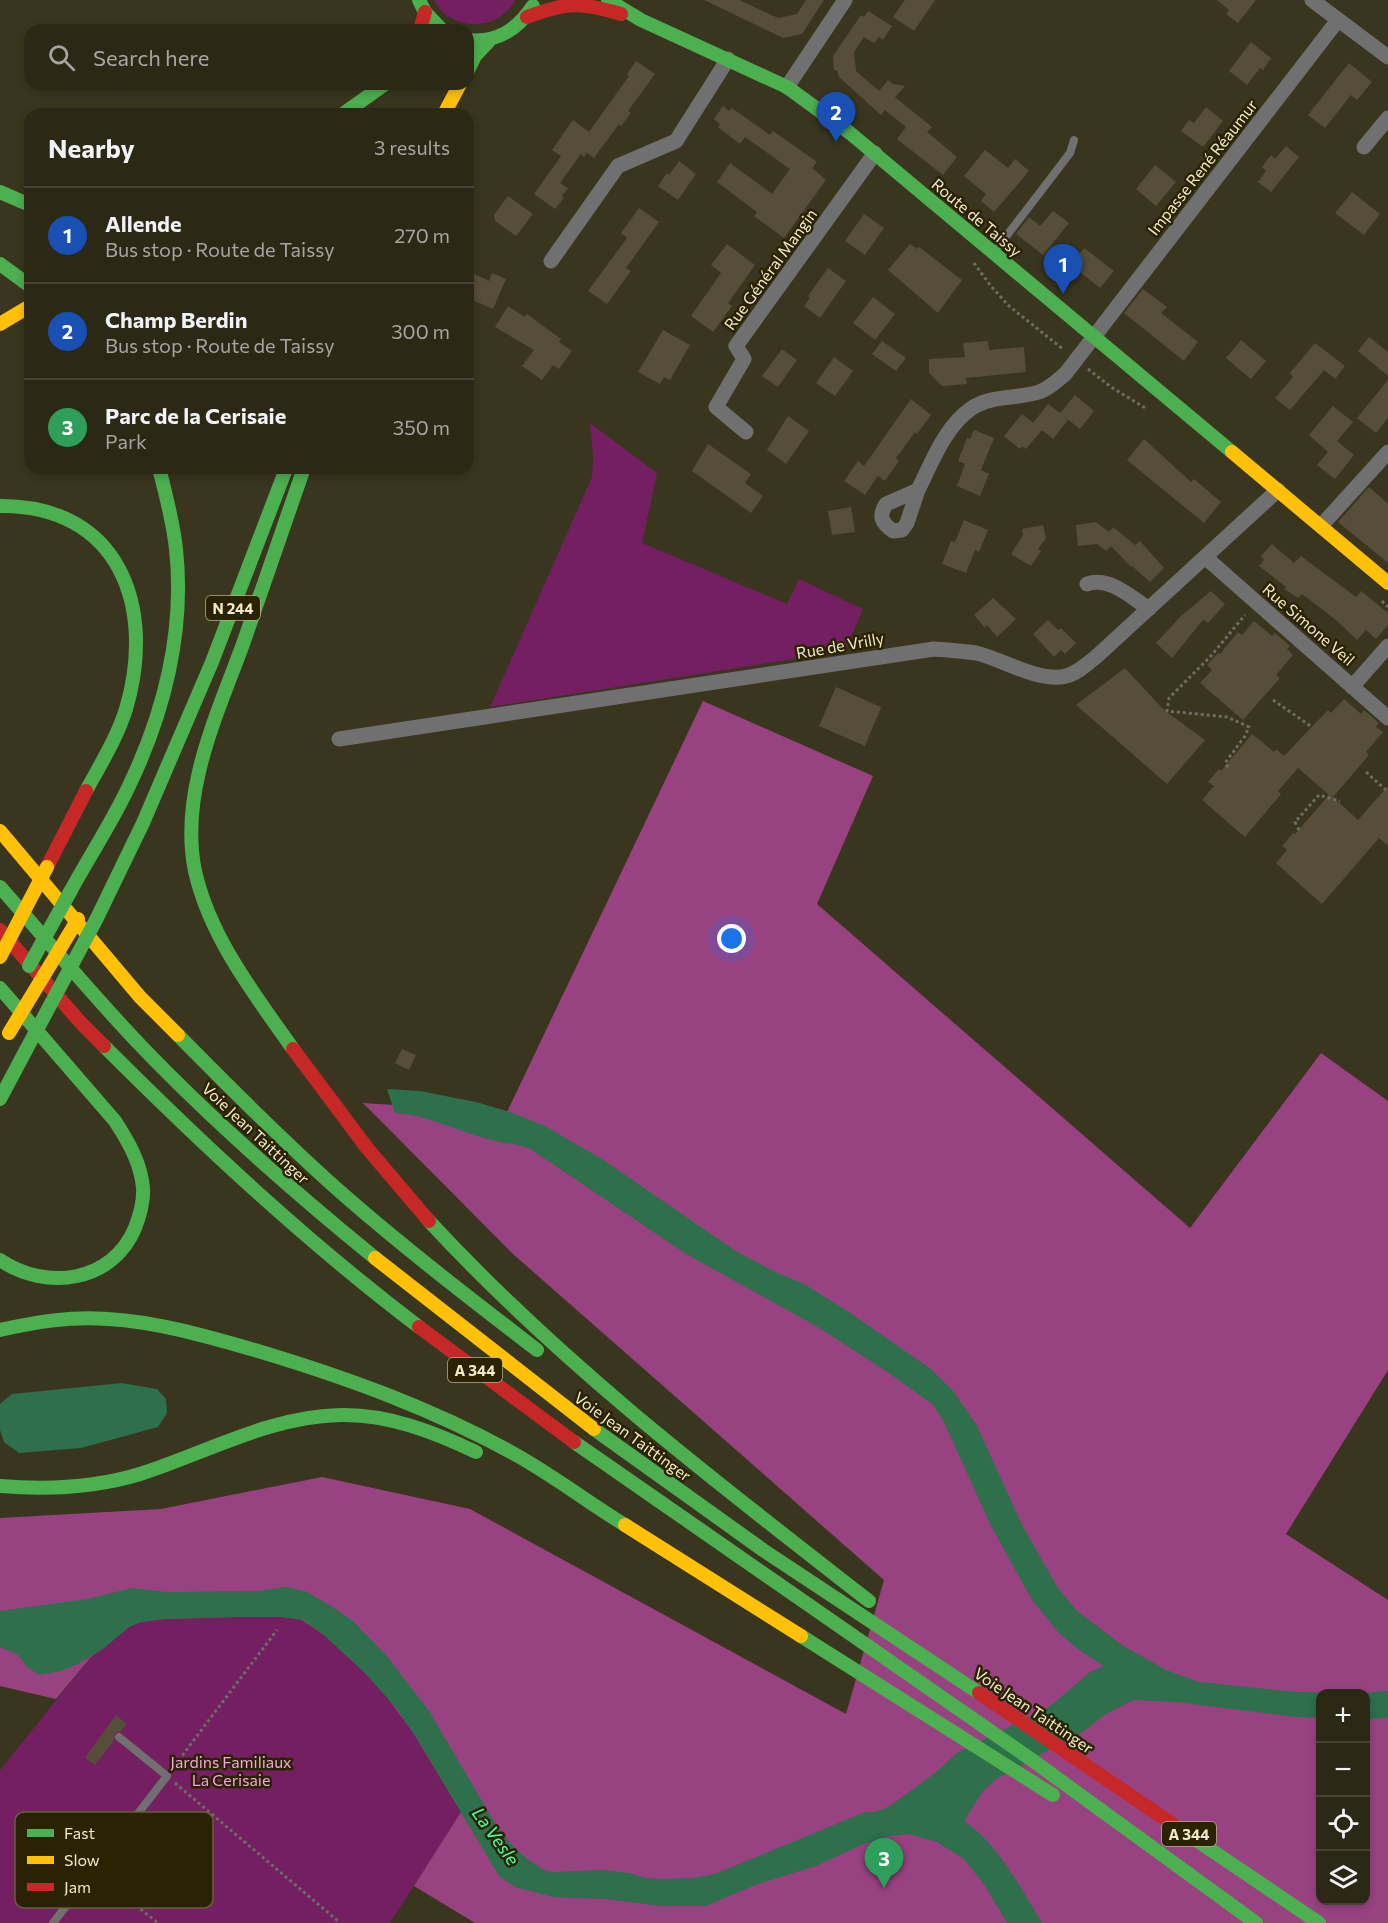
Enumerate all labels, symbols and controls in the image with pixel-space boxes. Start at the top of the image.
search box [24,24,474,90]
icon: search [45,41,78,74]
text: Search here [93,44,209,71]
pin: 2 [816,92,856,142]
street label: Impasse René Réaumur [1143,95,1261,239]
text: Nearby [48,132,135,163]
text: 3 results [374,135,450,159]
street label: Route de Taissy [928,174,1026,260]
street label: Rue Général Mangin [720,205,820,333]
text: Allende [105,210,182,237]
text: 1 [63,223,72,247]
text: 270 m [394,223,450,247]
text: Bus stop · Route de Taissy [105,237,335,261]
pin: 1 [1044,244,1082,294]
text: Champ Berdin [105,306,247,333]
text: 2 [62,319,73,343]
text: 300 m [391,319,450,343]
text: Bus stop · Route de Taissy [105,333,335,357]
text: Parc de la Cerisaie [105,402,286,429]
text: 3 [62,415,73,439]
text: 350 m [393,415,450,439]
text: Park [105,429,147,453]
street label: Rue Simone Veil [1259,579,1359,669]
road number: N 244 [206,596,260,620]
street label: Rue de Vrilly [795,628,885,662]
your location [717,924,746,953]
street label: Voie Jean Taittinger [198,1078,314,1188]
road number: A 344 [448,1358,502,1382]
street label: Voie Jean Taittinger [571,1387,696,1485]
street label: Voie Jean Taittinger [971,1663,1098,1757]
map controls [1316,1689,1370,1905]
button: + [1316,1689,1370,1743]
button: − [1316,1743,1370,1797]
park label: Jardins Familiaux La Cerisaie [170,1752,292,1789]
button: locate [1316,1797,1370,1851]
water label: La Vesle [468,1803,525,1870]
legend [15,1812,213,1908]
road number: A 344 [1162,1822,1216,1846]
text: Fast [64,1823,95,1842]
pin: 3 [864,1838,904,1888]
text: Slow [64,1850,100,1869]
button: layers [1316,1851,1370,1905]
text: Jam [64,1877,91,1896]

